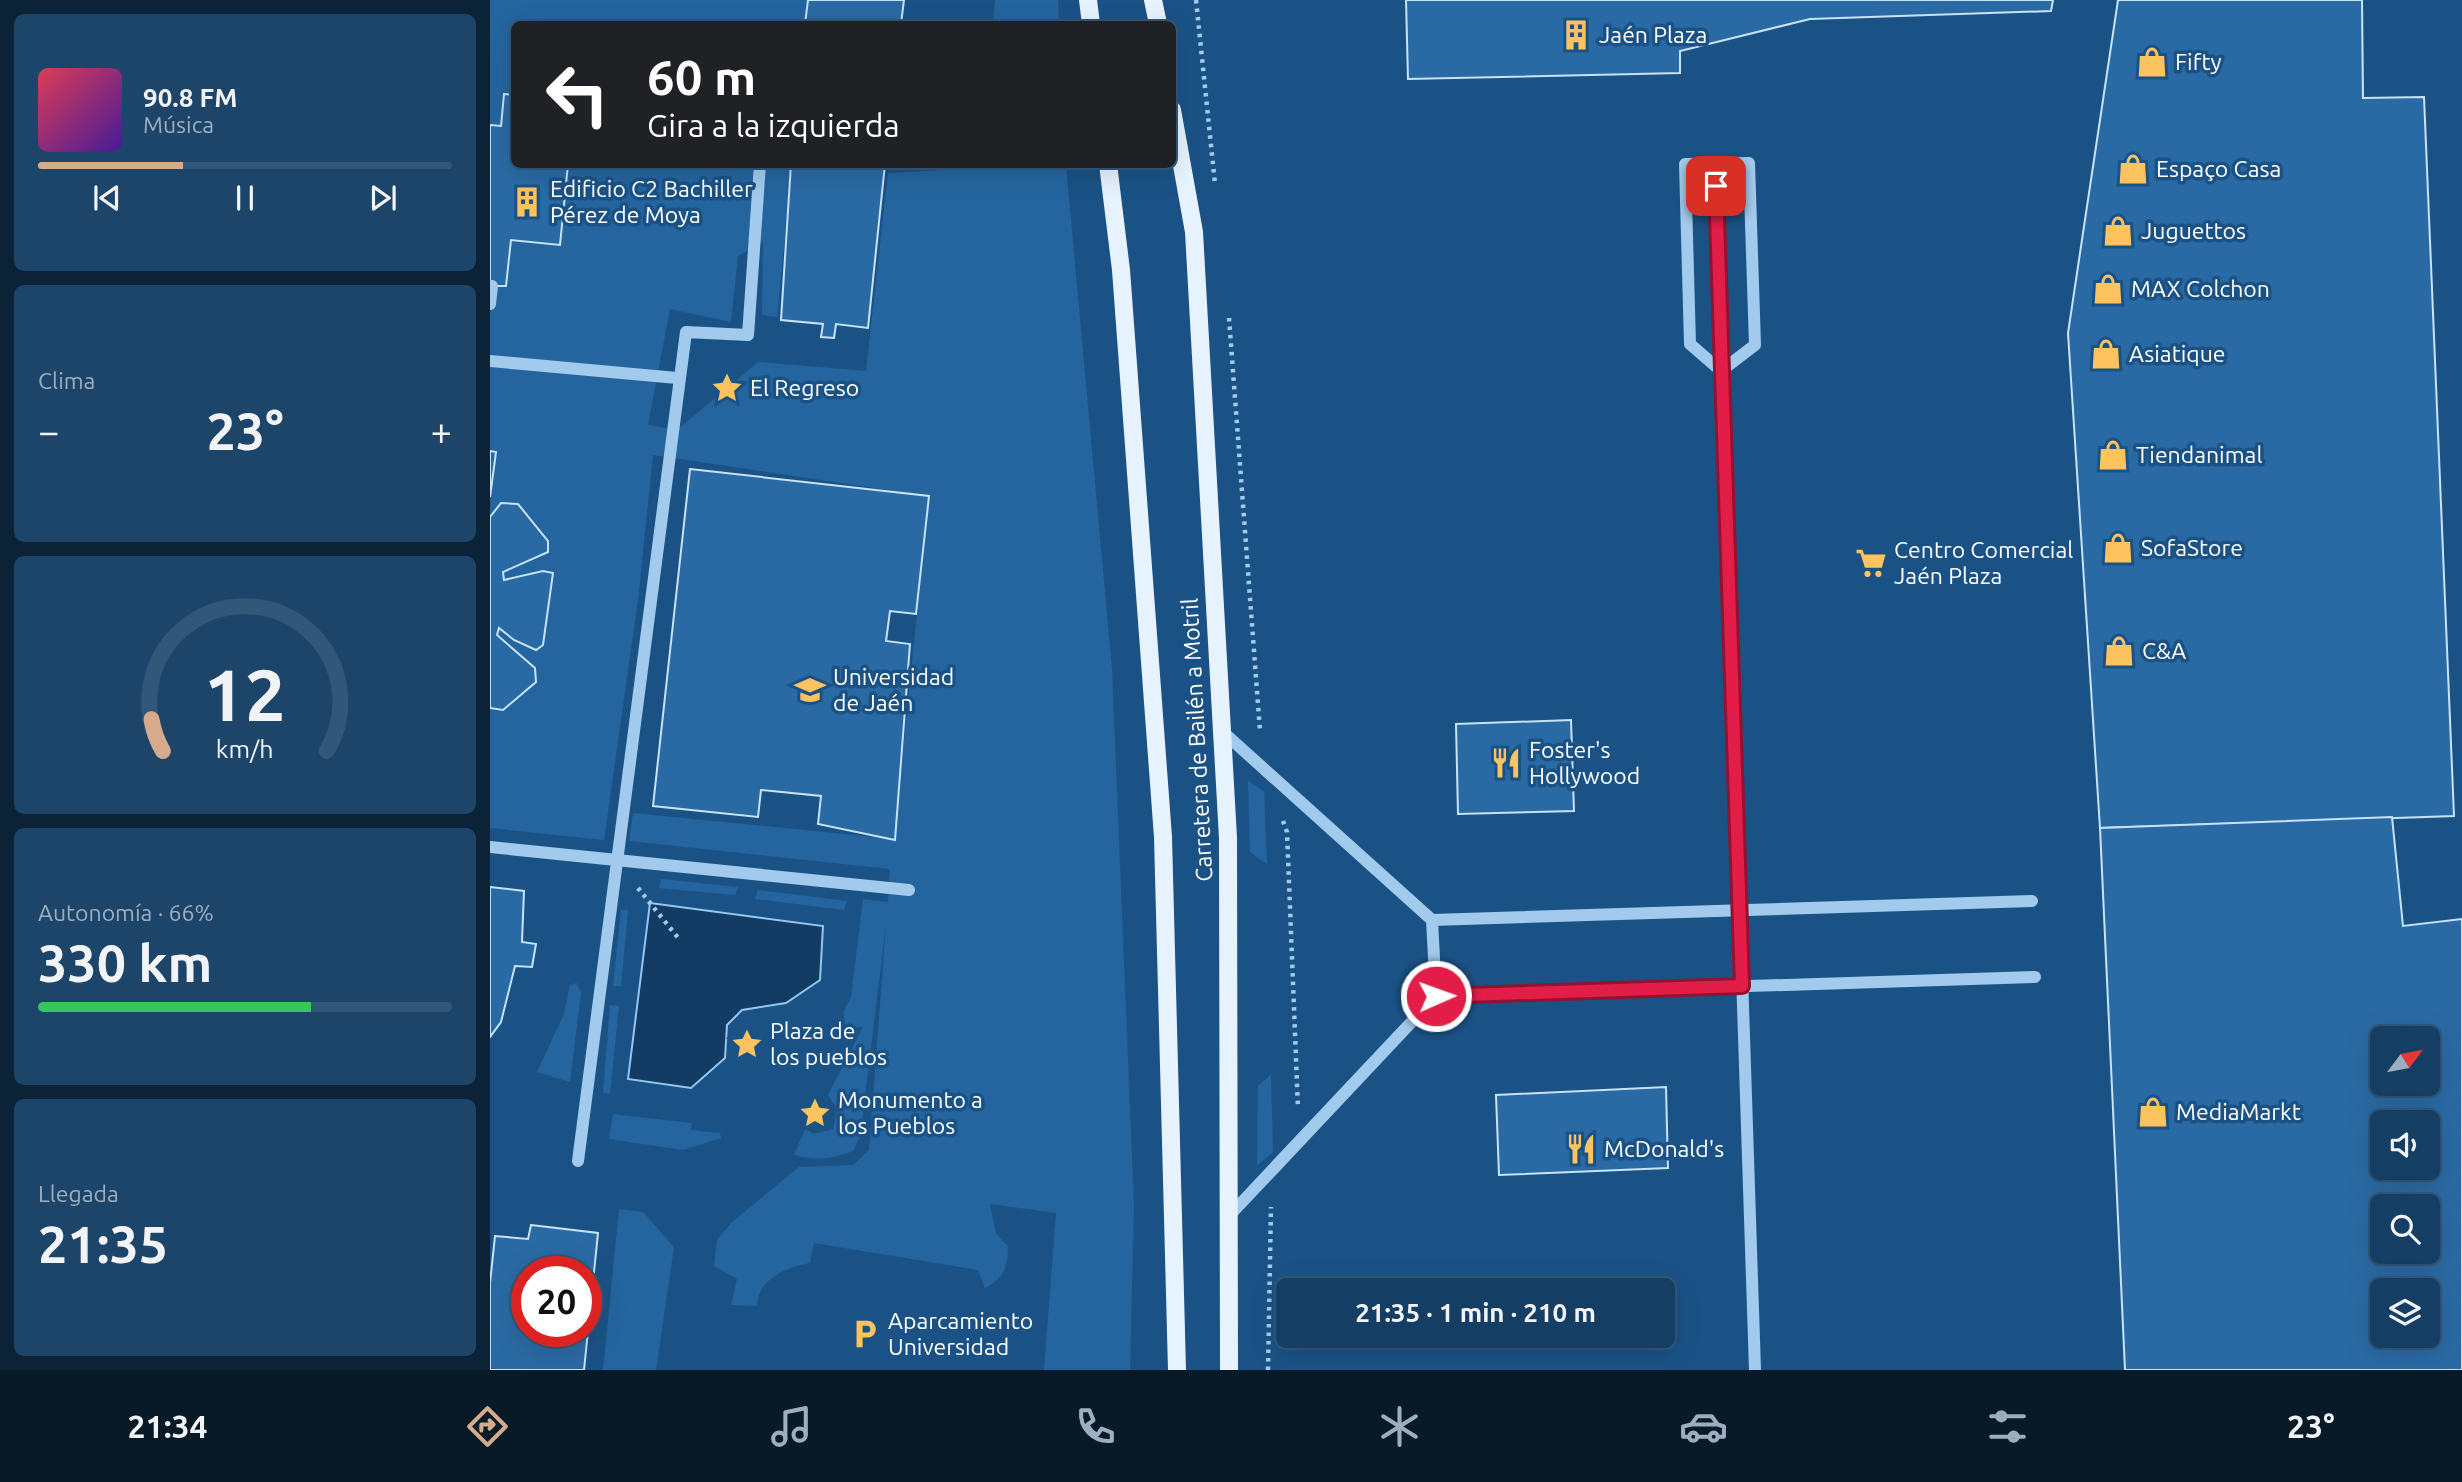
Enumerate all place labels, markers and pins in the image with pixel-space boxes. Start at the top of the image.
building icon: Jaén Plaza [1559,18,1593,52]
place label: Jaén Plaza [1599,22,1707,47]
shop icon: Fifty [2135,45,2169,79]
place label: Fifty [2175,49,2222,74]
shop icon: Espaço Casa [2116,152,2150,186]
pin [1686,156,1746,216]
place label: Espaço Casa [2156,156,2281,181]
place label: Edificio C2 Bachiller Pérez de Moya [550,176,753,227]
building icon: Edificio C2 Bachiller Pérez de Moya [510,185,544,219]
shop icon: Juguettos [2101,214,2135,248]
place label: Juguettos [2141,218,2246,243]
shop icon: MAX Colchon [2091,272,2125,306]
place label: MAX Colchon [2131,276,2270,301]
shop icon: Asiatique [2089,337,2123,371]
place label: Asiatique [2129,341,2226,366]
place icon: El Regreso [710,371,744,405]
place label: El Regreso [750,375,859,400]
shop icon: Tiendanimal [2096,438,2130,472]
place label: Tiendanimal [2136,442,2262,467]
shop icon: SofaStore [2101,531,2135,565]
place label: SofaStore [2141,535,2243,560]
place label: Centro Comercial Jaén Plaza [1894,537,2073,588]
supermarket icon: Centro Comercial Jaén Plaza [1854,546,1888,580]
shop icon: C&A [2102,634,2136,668]
place label: C&A [2142,638,2186,663]
place label: Universidad de Jaén [833,664,954,715]
school or university icon: Universidad de Jaén [793,673,827,707]
place label: Foster's Hollywood [1529,737,1640,788]
restaurant icon: Foster's Hollywood [1489,746,1523,780]
place label: Plaza de los pueblos [770,1018,887,1069]
place icon: Plaza de los pueblos [730,1027,764,1061]
place label: Monumento a los Pueblos [838,1087,983,1138]
shop icon: MediaMarkt [2136,1095,2170,1129]
place icon: Monumento a los Pueblos [798,1096,832,1130]
place label: MediaMarkt [2176,1099,2301,1124]
restaurant icon: McDonald's [1564,1132,1598,1166]
place label: McDonald's [1604,1136,1724,1161]
place label: Aparcamiento Universidad [888,1308,1033,1359]
parking icon: Aparcamiento Universidad [848,1317,882,1351]

